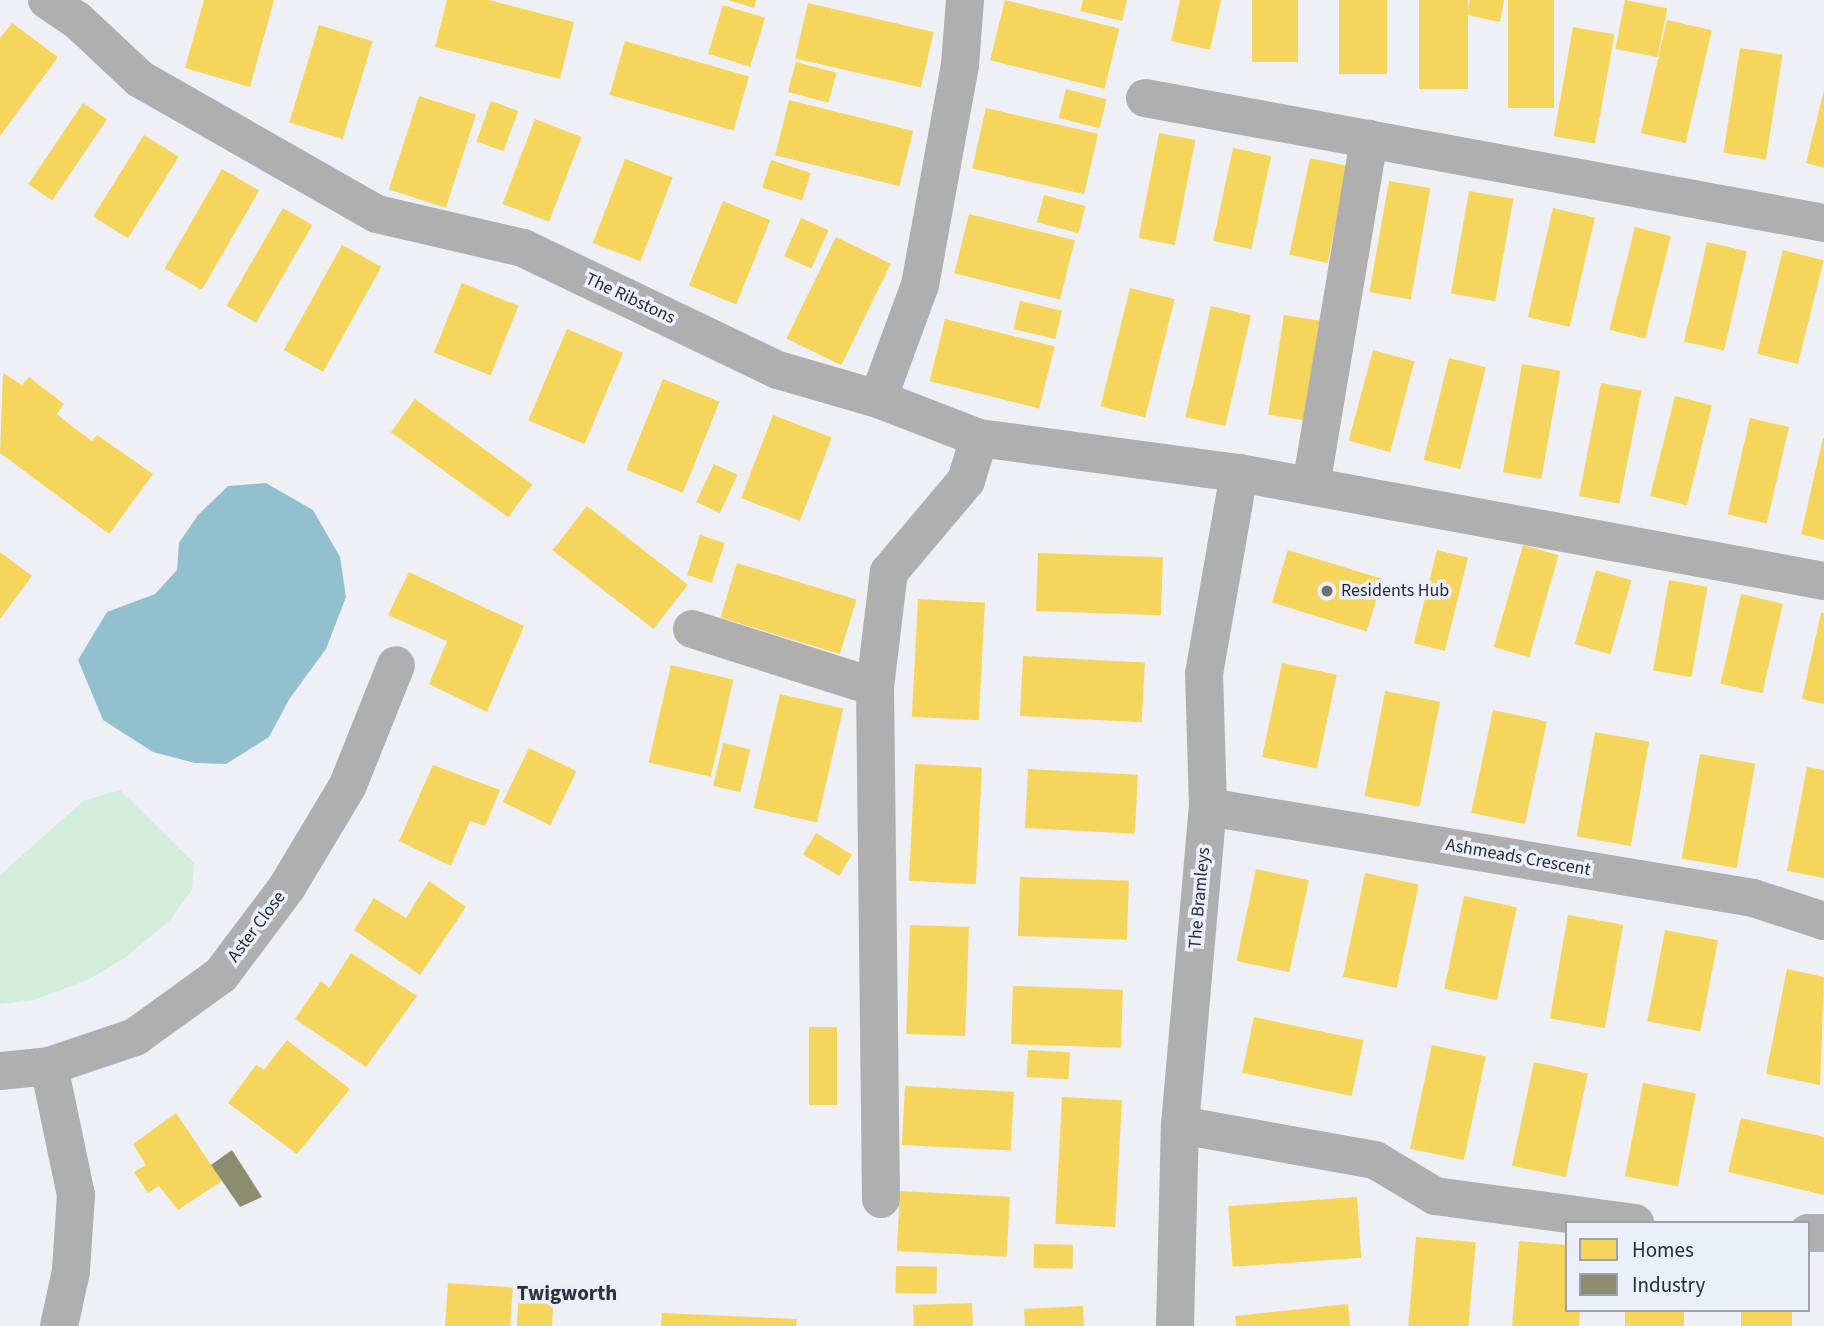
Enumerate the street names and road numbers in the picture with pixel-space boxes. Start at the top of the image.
street label: The Ribstons [582,269,678,329]
street label: Ashmeads Crescent [1444,835,1592,881]
street label: The Bramleys [1185,846,1215,950]
street label: Aster Close [223,887,291,967]

